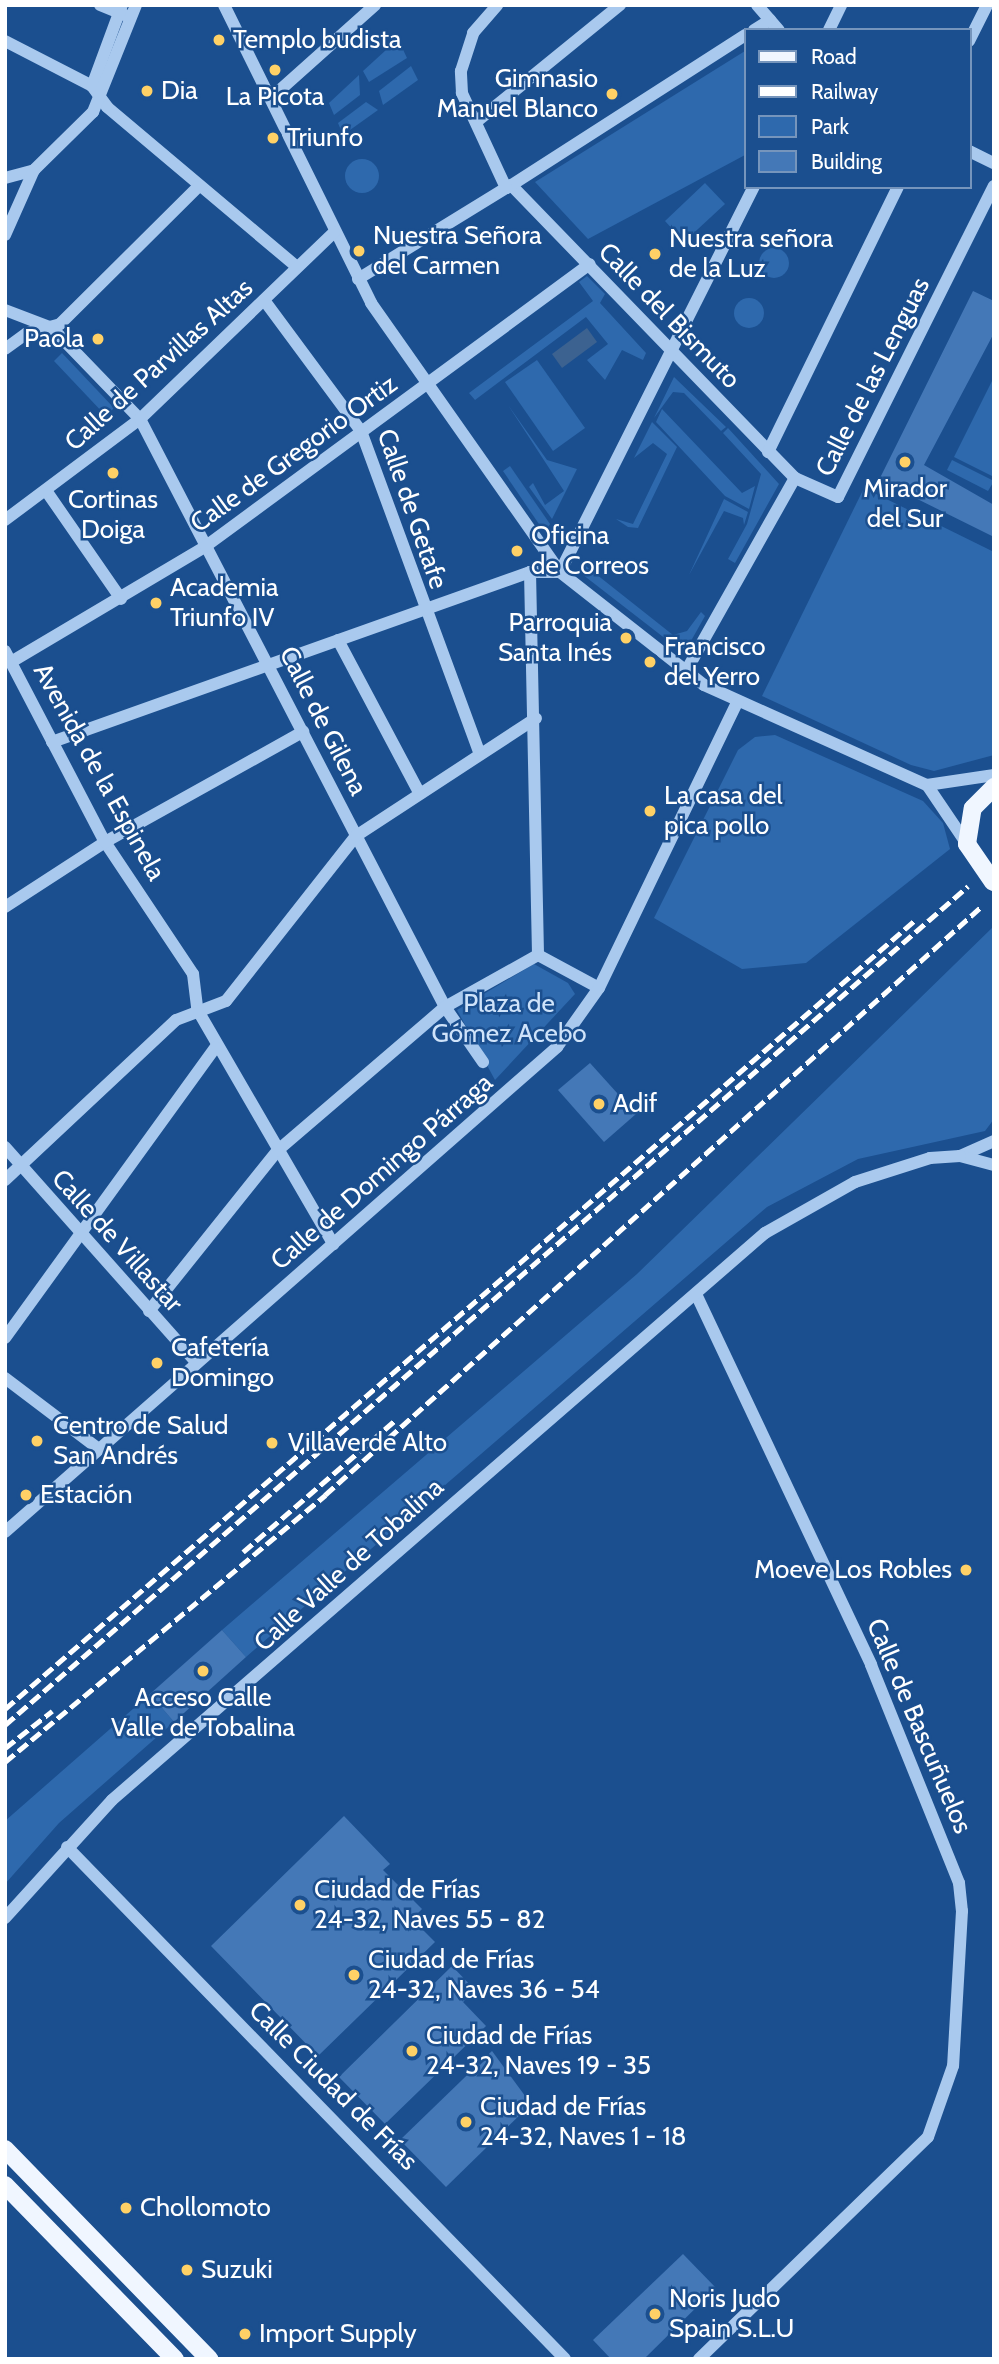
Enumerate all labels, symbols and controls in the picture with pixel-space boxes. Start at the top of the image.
place label: Templo budista [233,24,402,56]
legend [744,28,971,189]
marker: Templo budista [211,32,227,48]
text: Road [811,44,857,69]
marker: La Picota [267,62,283,78]
place label: Gimnasio Manuel Blanco [437,63,598,124]
place label: Dia [161,75,198,107]
text: Railway [811,79,878,104]
place label: La Picota [226,81,324,113]
marker: Dia [139,83,155,99]
marker: Gimnasio Manuel Blanco [604,86,620,102]
text: Park [811,114,849,139]
place label: Triunfo [287,122,363,154]
marker: Triunfo [265,130,281,146]
text: Building [811,149,882,174]
place label: Nuestra Señora del Carmen [373,220,542,282]
place label: Nuestra señora de la Luz [669,223,833,284]
street label: Calle del Bismuto [592,237,746,395]
marker: Nuestra Señora del Carmen [351,243,367,259]
marker: Nuestra señora de la Luz [647,246,663,262]
street label: Calle de Parvillas Altas [59,272,259,458]
street label: Calle de las Lenguas [809,272,937,482]
place label: Paola [24,323,84,355]
marker: Paola [90,331,106,347]
street label: Calle de Gregorio Ortiz [185,369,403,539]
street label: Calle de Getafe [370,425,454,593]
marker: Mirador del Sur [897,454,913,470]
marker: Cortinas Doiga [105,465,121,481]
place label: Mirador del Sur [863,473,947,534]
place label: Cortinas Doiga [68,484,158,546]
place label: Oficina de Correos [531,520,649,582]
marker: Oficina de Correos [509,543,525,559]
place label: Academia Triunfo IV [170,572,279,634]
marker: Academia Triunfo IV [148,595,164,611]
place label: Parroquia Santa Inés [498,607,612,668]
marker: Parroquia Santa Inés [618,630,634,646]
place label: Francisco del Yerro [664,631,765,692]
street label: Calle de Gilena [272,642,374,800]
marker: Francisco del Yerro [642,654,658,670]
street label: Avenida de la Espinela [26,658,172,886]
place label: La casa del pica pollo [664,780,783,842]
marker: La casa del pica pollo [642,803,658,819]
park label: Plaza de Gómez Acebo [431,988,587,1050]
street label: Calle de Domingo Párraga [265,1067,499,1277]
place label: Adif [613,1088,657,1120]
marker: Adif [591,1096,607,1112]
street label: Calle de Villastar [45,1163,189,1319]
place label: Cafetería Domingo [171,1332,274,1394]
marker: Cafetería Domingo [149,1355,165,1371]
place label: Centro de Salud San Andrés [53,1410,229,1472]
place label: Villaverde Alto [288,1427,447,1459]
marker: Centro de Salud San Andrés [27,1431,47,1451]
marker: Villaverde Alto [262,1433,282,1453]
street label: Calle Valle de Tobalina [248,1472,450,1658]
place label: Estación [40,1479,132,1511]
marker: Estación [18,1487,34,1503]
place label: Moeve Los Robles [754,1554,952,1586]
marker: Moeve Los Robles [958,1562,974,1578]
street label: Calle de Bascuñuelos [860,1614,978,1838]
marker: Acceso Calle Valle de Tobalina [195,1663,211,1679]
place label: Acceso Calle Valle de Tobalina [111,1682,295,1744]
place label: Ciudad de Frías 24-32, Naves 55 - 82 [314,1874,545,1936]
marker: Ciudad de Frías 24-32, Naves 55 - 82 [292,1897,308,1913]
place label: Ciudad de Frías 24-32, Naves 36 - 54 [368,1944,600,2006]
marker: Ciudad de Frías 24-32, Naves 36 - 54 [346,1967,362,1983]
street label: Calle Ciudad de Frías [242,1995,424,2177]
place label: Ciudad de Frías 24-32, Naves 19 - 35 [426,2020,651,2082]
marker: Ciudad de Frías 24-32, Naves 19 - 35 [404,2043,420,2059]
place label: Ciudad de Frías 24-32, Naves 1 - 18 [480,2091,686,2152]
marker: Ciudad de Frías 24-32, Naves 1 - 18 [458,2114,474,2130]
place label: Chollomoto [140,2192,271,2224]
marker: Chollomoto [118,2200,134,2216]
place label: Suzuki [201,2254,273,2286]
marker: Suzuki [179,2262,195,2278]
place label: Noris Judo Spain S.L.U [669,2283,794,2344]
marker: Noris Judo Spain S.L.U [647,2306,663,2322]
place label: Import Supply [259,2318,417,2350]
marker: Import Supply [237,2326,253,2342]

